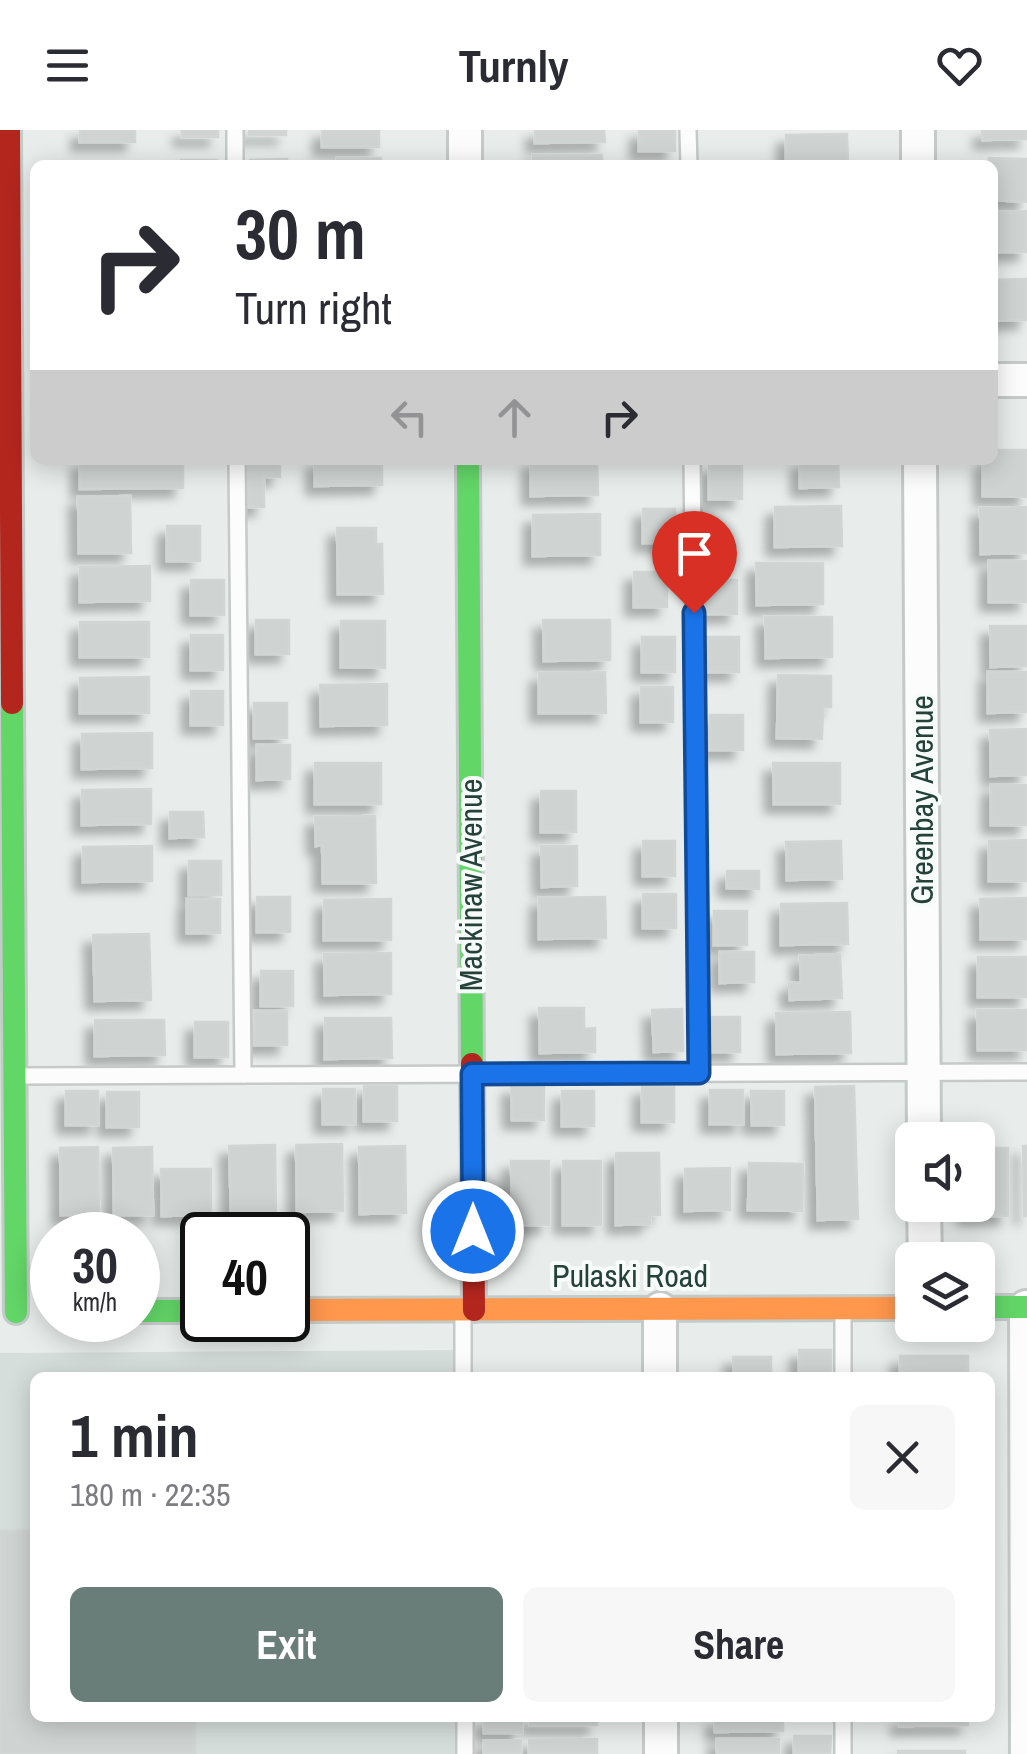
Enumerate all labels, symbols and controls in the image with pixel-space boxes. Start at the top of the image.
text: Turnly [458,35,569,96]
icon: menu [40,38,95,93]
icon: heart [932,38,987,93]
text: 30 m [235,187,366,281]
icon: right [70,200,200,330]
text: Turn right [235,277,392,338]
icon: left [382,390,437,445]
icon: ahead [487,390,542,445]
icon: right [592,390,647,445]
pin [652,511,737,614]
icon: arrive [667,526,722,581]
street label: Greenbay Avenue [900,695,943,905]
street label: Mackinaw Avenue [449,779,492,991]
map controls [895,1122,995,1342]
button: sound [895,1122,995,1222]
position arrow [421,1179,525,1283]
speed limit sign: 40 [180,1212,310,1342]
text: 30 [72,1231,118,1299]
button: layers [895,1242,995,1342]
street label: Pulaski Road [552,1254,708,1297]
text: km/h [73,1285,117,1319]
text: 1 min [70,1395,199,1476]
button: close [850,1405,955,1510]
text: 180 m · 22:35 [70,1473,230,1516]
button: Exit [70,1587,503,1702]
button: Share [523,1587,955,1702]

